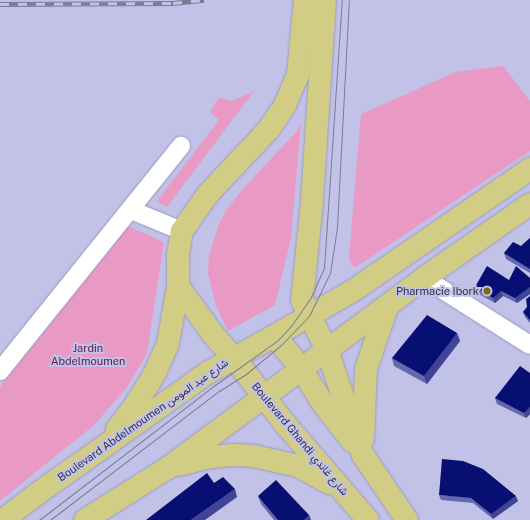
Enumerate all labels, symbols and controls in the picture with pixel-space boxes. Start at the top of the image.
place label: Pharmacie Ibork [396,284,479,298]
marker: Pharmacie Ibork [482,286,492,296]
park label: Jardin Abdelmoumen [51,342,125,368]
street label: Boulevard Abdelmoumen شارع عبد المومن [55,356,231,484]
street label: Boulevard Ghandi شارع غاندي [249,380,351,498]

